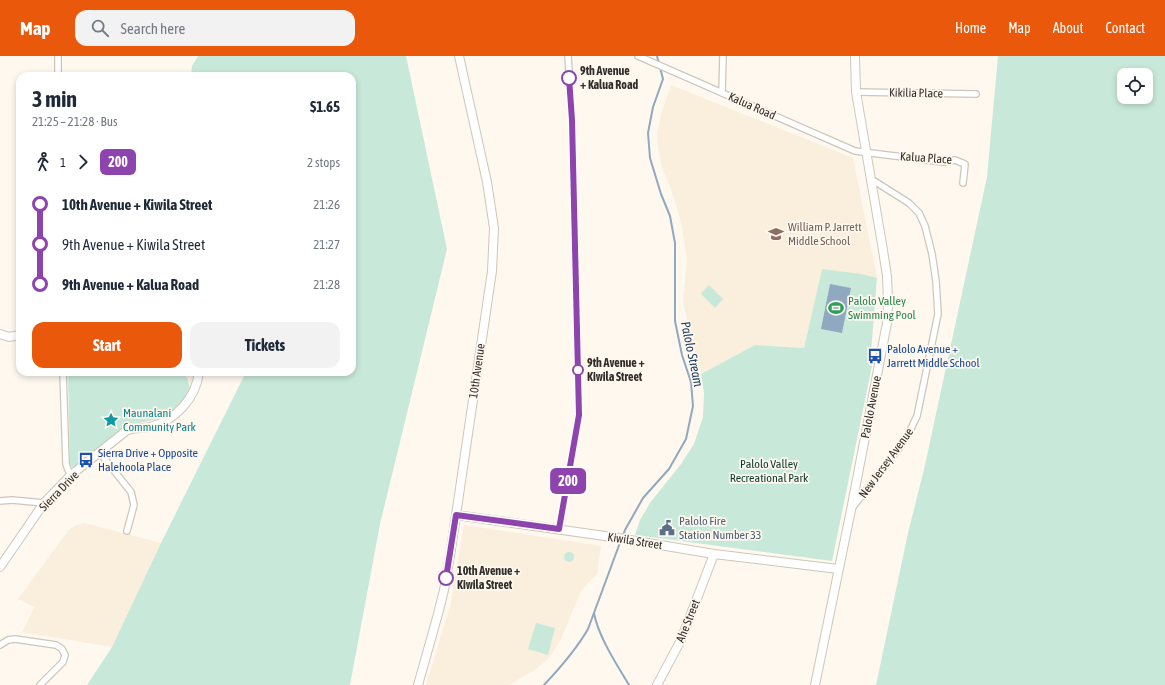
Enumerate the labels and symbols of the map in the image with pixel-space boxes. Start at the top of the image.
place label: 9th Avenue + Kalua Road [580,64,639,92]
marker: 9th Avenue + Kalua Road [561,70,577,86]
street label: Kikilia Place [889,86,943,100]
street label: Kalua Road [726,89,778,123]
street label: Kalua Place [900,149,952,167]
place label: William P. Jarrett Middle School [788,220,862,248]
school or university icon: William P. Jarrett Middle School [767,225,785,243]
place label: Palolo Valley Swimming Pool [848,294,917,322]
sports icon: Palolo Valley Swimming Pool [827,299,845,317]
water label: Palolo Stream [678,320,706,389]
place label: Palolo Avenue + Jarrett Middle School [887,342,980,370]
street label: 10th Avenue [466,343,488,399]
bus stop icon: Palolo Avenue + Jarrett Middle School [866,347,884,365]
place label: 9th Avenue + Kiwila Street [587,356,645,384]
marker: 9th Avenue + Kiwila Street [572,364,584,376]
street label: Palolo Avenue [858,375,884,439]
place label: Maunalani Community Park [123,406,197,434]
place icon: Maunalani Community Park [102,411,120,429]
street label: New Jersey Avenue [856,425,916,501]
place label: Sierra Drive + Opposite Halehoola Place [98,446,198,474]
bus stop icon: Sierra Drive + Opposite Halehoola Place [77,451,95,469]
park label: Palolo Valley Recreational Park [730,457,809,485]
street label: Sierra Drive [36,468,82,514]
line badge: 200 [545,468,591,494]
place label: Palolo Fire Station Number 33 [679,514,762,542]
public building icon: Palolo Fire Station Number 33 [658,519,676,537]
street label: Kiwila Street [607,530,664,552]
place label: 10th Avenue + Kiwila Street [457,564,520,592]
marker: 10th Avenue + Kiwila Street [438,570,454,586]
street label: Ahe Street [673,597,703,645]

